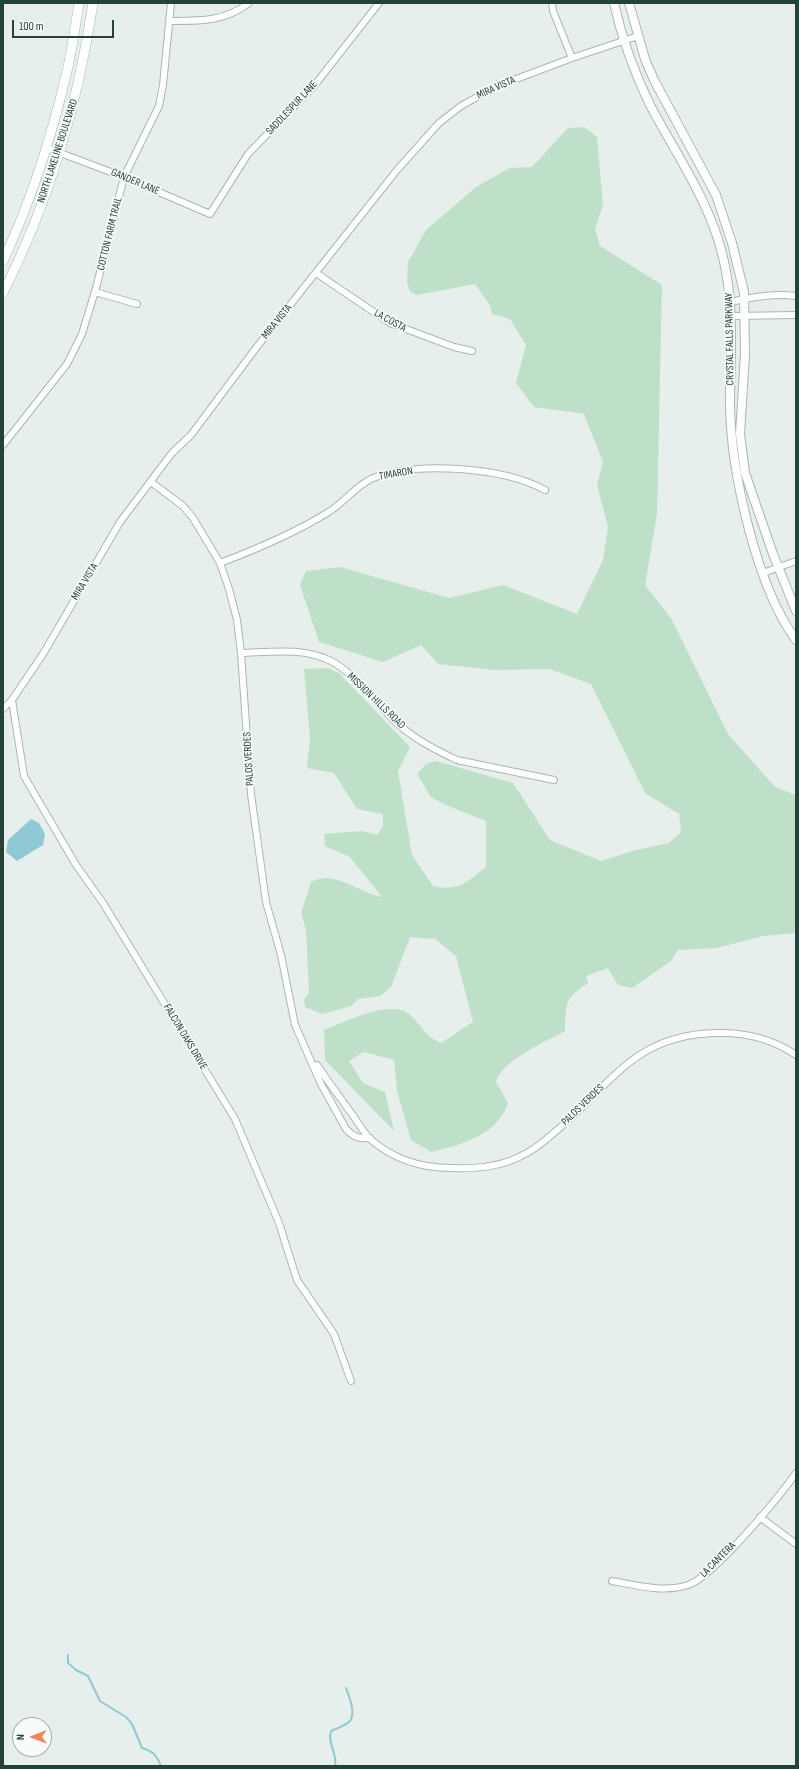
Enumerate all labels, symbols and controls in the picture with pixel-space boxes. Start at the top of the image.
scale bar [14,12,116,38]
text: 100 m [19,19,44,34]
street label: MIRA VISTA [475,74,517,102]
street label: SADDLESPUR LANE [263,78,321,138]
street label: NORTH LAKELINE BOULEVARD [35,97,81,205]
street label: GANDER LANE [109,166,161,198]
street label: COTTON FARM TRAIL [95,196,125,272]
street label: CRYSTAL FALLS PARKWAY [723,293,737,385]
street label: MIRA VISTA [259,302,295,342]
street label: LA COSTA [372,307,408,335]
street label: TIMARON [378,465,414,483]
street label: MIRA VISTA [69,561,101,603]
street label: MISSION HILLS ROAD [344,670,408,732]
street label: PALOS VERDES [241,732,257,786]
street label: FALCON OAKS DRIVE [160,1002,210,1072]
street label: PALOS VERDES [559,1081,607,1129]
street label: LA CANTERA [697,1539,739,1581]
north arrow [12,1717,52,1757]
text: N [14,1734,27,1740]

